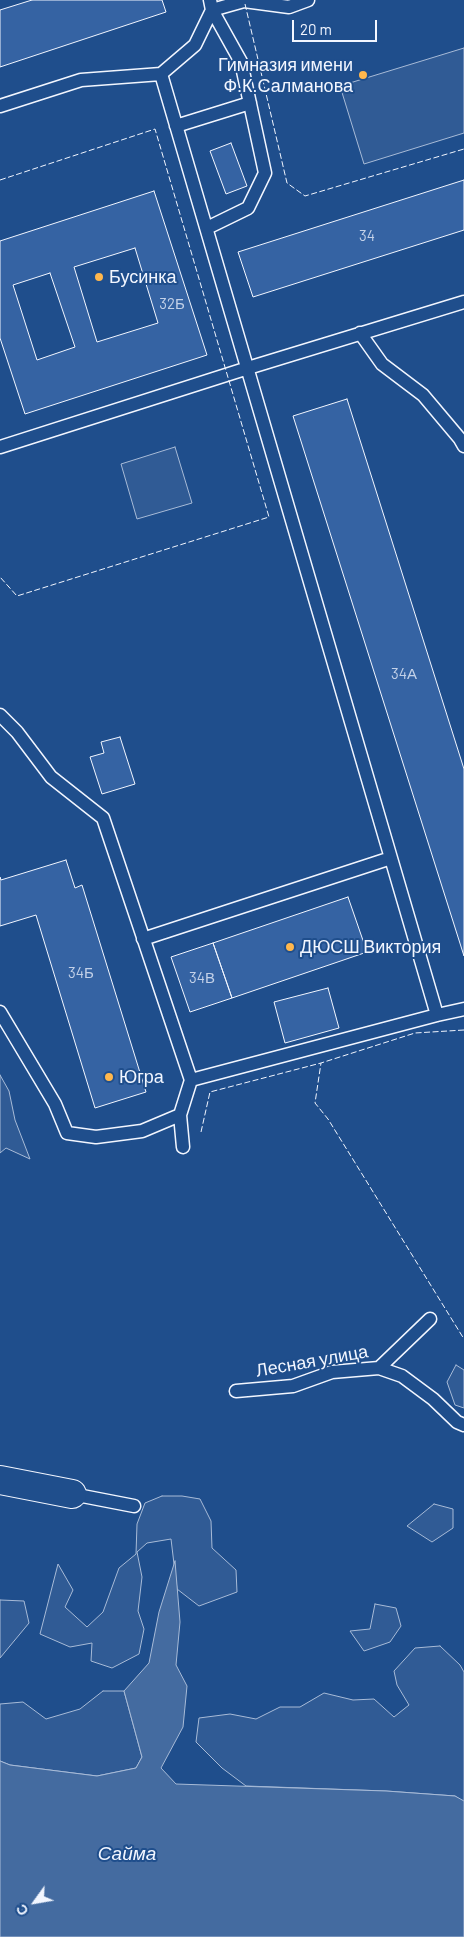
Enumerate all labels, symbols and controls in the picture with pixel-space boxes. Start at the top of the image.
scale bar [294,10,379,42]
text: 20 m [300,20,332,38]
place label: Гимназия имени Ф.К.Салманова [218,54,353,96]
marker: Гимназия имени Ф.К.Салманова [357,69,369,81]
house number: 34 [359,227,375,245]
place label: Бусинка [109,266,176,288]
marker: Бусинка [93,271,105,283]
house number: 32Б [159,295,185,313]
house number: 34А [391,665,417,683]
place label: ДЮСШ Виктория [300,936,441,958]
marker: ДЮСШ Виктория [284,941,296,953]
house number: 34Б [68,964,94,982]
house number: 34В [189,969,215,987]
place label: Югра [119,1066,164,1088]
marker: Югра [103,1071,115,1083]
street label: Лесная улица [254,1341,370,1381]
water label: Сайма [98,1843,156,1865]
north arrow [10,1877,60,1927]
text: С [12,1901,32,1919]

